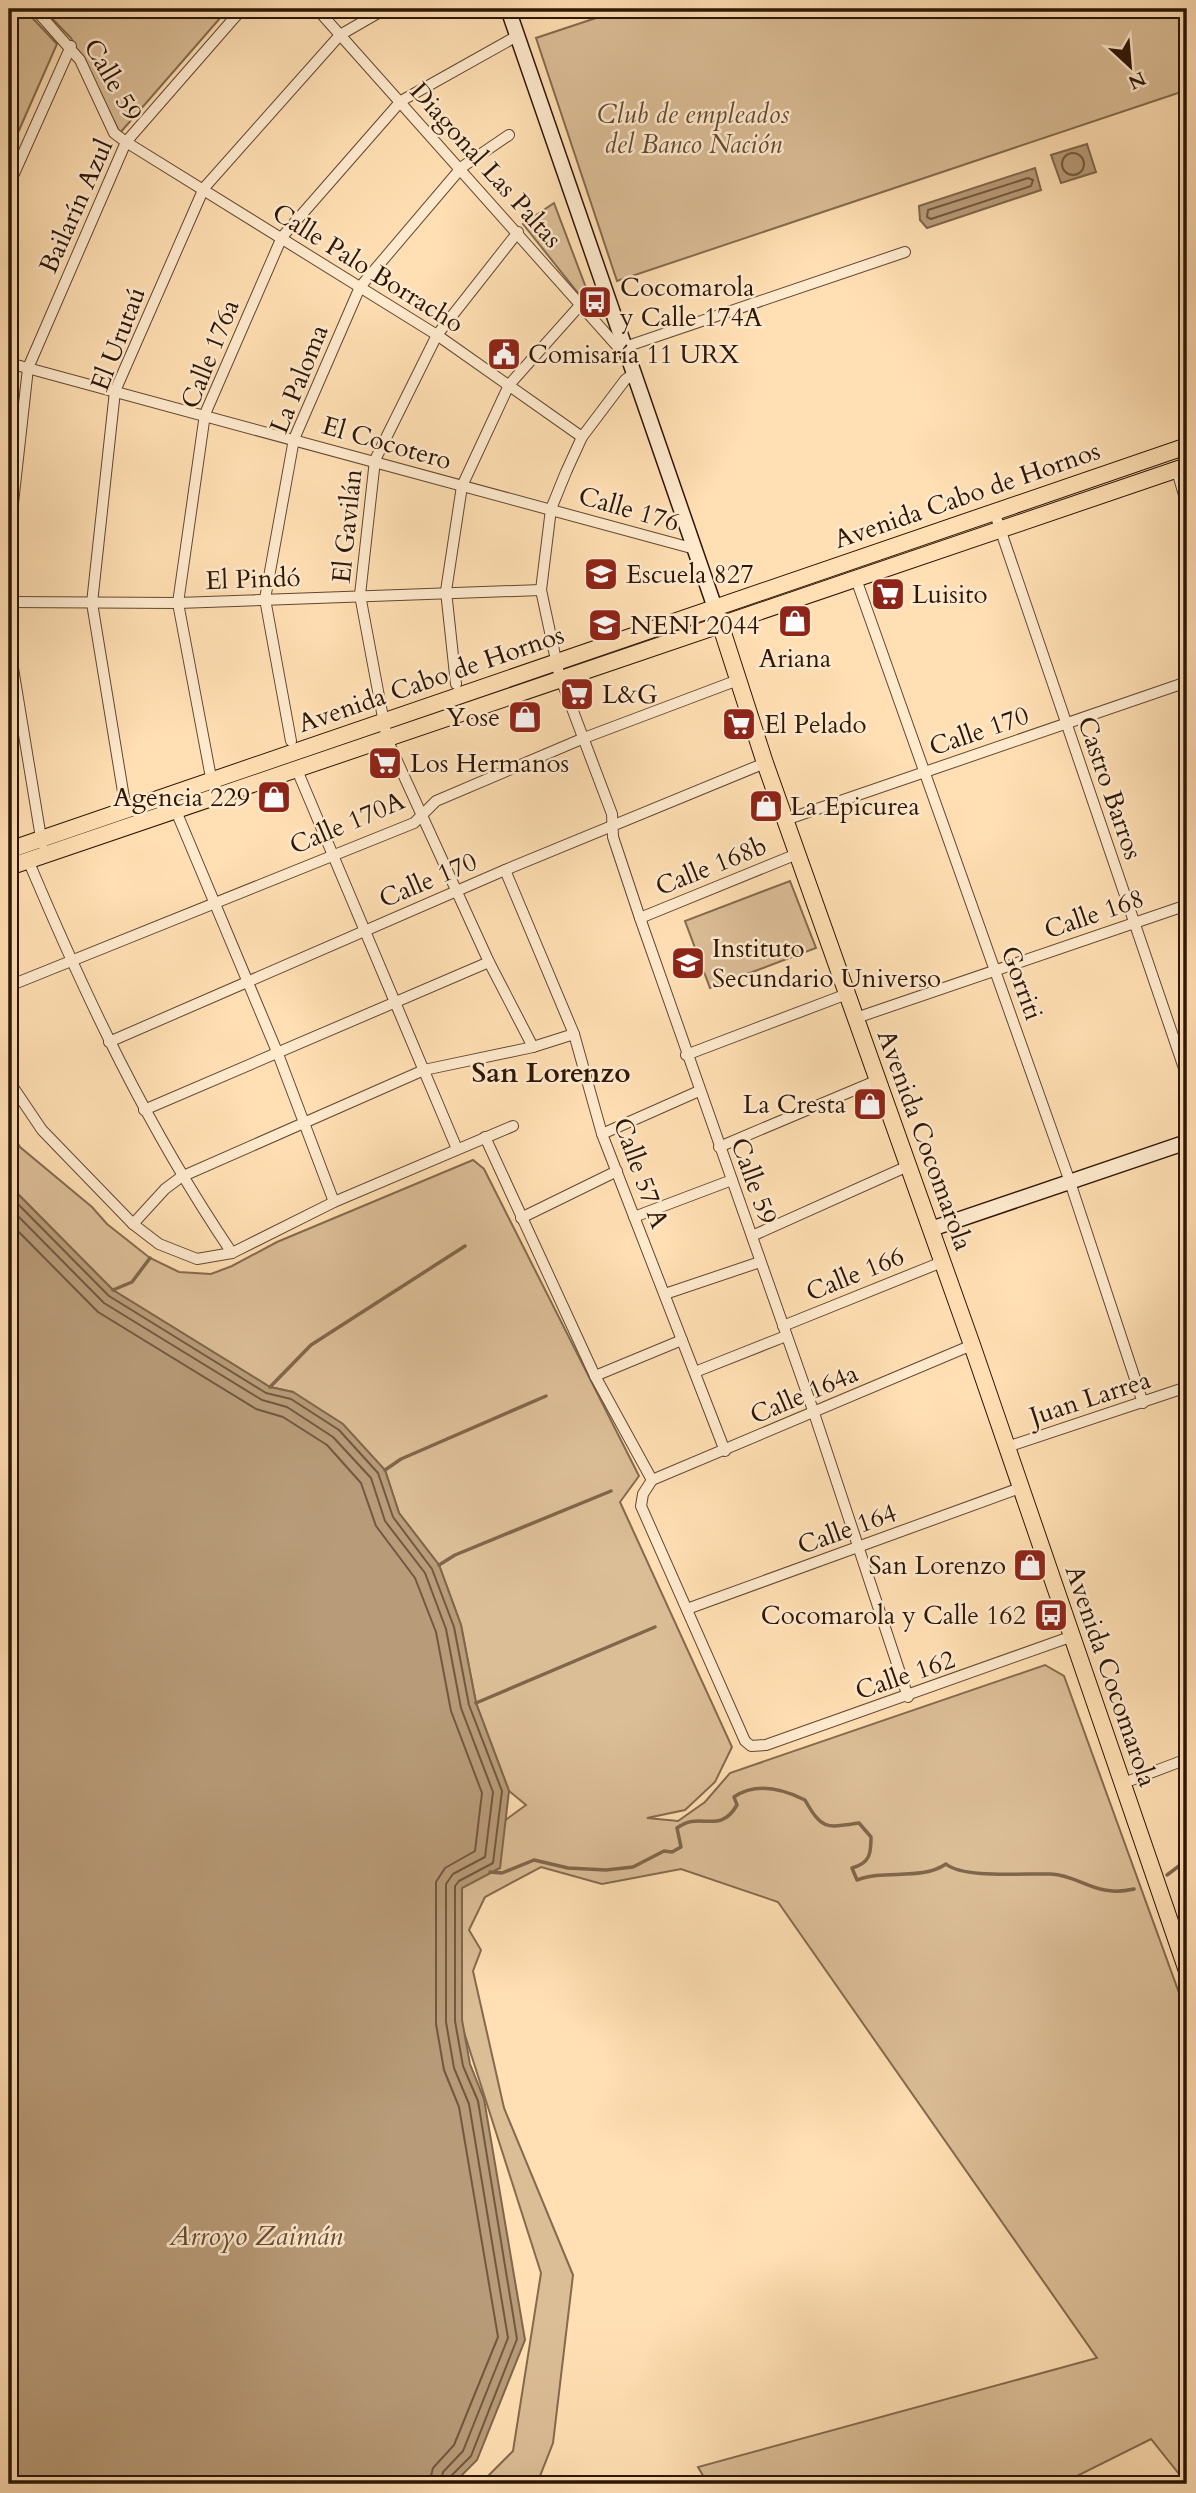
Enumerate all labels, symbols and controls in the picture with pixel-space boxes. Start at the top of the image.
street label: Calle 59 [75,32,151,128]
north arrow [1094,32,1164,102]
text: N [1123,65,1150,96]
street label: Diagonal Las Paltas [402,75,570,255]
park label: Club de empleados del Banco Nación [597,97,789,162]
street label: Bailarín Azul [31,133,121,279]
street label: Calle Palo Borracho [266,195,470,341]
place label: Cocomarola y Calle 174A [619,270,763,335]
street label: El Urutaú [82,282,154,396]
bus stop icon: Cocomarola y Calle 174A [576,283,614,321]
street label: Calle 176a [172,294,248,414]
street label: La Paloma [261,319,337,439]
public building icon: Comisaría 11 URX [485,335,523,373]
place label: Comisaría 11 URX [528,337,740,372]
street label: El Cocotero [318,408,456,478]
street label: Avenida Cabo de Hornos [829,433,1105,557]
street label: El Gavilán [324,467,370,585]
street label: Calle 176 [575,478,683,540]
school or university icon: Escuela 827 [582,555,620,593]
place label: Escuela 827 [626,557,753,592]
street label: El Pindó [205,560,301,598]
supermarket icon: Luisito [869,575,907,613]
place label: Luisito [912,577,988,612]
shop icon: Ariana [776,602,814,640]
school or university icon: NENI 2044 [586,606,624,644]
place label: NENI 2044 [630,608,760,643]
street label: Avenida Cabo de Hornos [293,617,569,741]
place label: Ariana [759,641,831,676]
supermarket icon: L&G [558,675,596,713]
place label: L&G [602,677,658,712]
shop icon: Yose [506,698,544,736]
street label: Calle 170 [925,698,1033,764]
place label: Yose [446,700,500,735]
supermarket icon: El Pelado [720,705,758,743]
place label: El Pelado [764,707,867,742]
street label: Castro Barros [1069,712,1151,864]
supermarket icon: Los Hermanos [366,744,404,782]
place label: Los Hermanos [410,746,569,781]
shop icon: Agencia 229 [255,778,293,816]
place label: Agencia 229 [113,780,250,815]
street label: Calle 170A [284,783,410,863]
shop icon: La Epicurea [747,787,785,825]
place label: La Epicurea [790,789,920,824]
street label: Calle 168b [650,828,772,904]
street label: Calle 170 [374,844,482,916]
street label: Calle 168 [1040,881,1148,947]
place label: Instituto Secundario Universo [712,931,941,996]
street label: Gorriti [992,941,1052,1025]
school or university icon: Instituto Secundario Universo [669,944,707,982]
street label: Avenida Cocomarola [869,1025,981,1255]
district label: San Lorenzo [471,1054,631,1092]
shop icon: La Cresta [851,1085,889,1123]
place label: La Cresta [743,1087,846,1122]
street label: Calle 57 A [605,1113,677,1234]
street label: Calle 59 [722,1133,786,1229]
street label: Calle 166 [801,1238,909,1310]
street label: Calle 164a [745,1356,863,1432]
street label: Juan Larrea [1021,1362,1155,1435]
street label: Calle 164 [793,1495,901,1563]
shop icon: San Lorenzo [1011,1546,1049,1584]
place label: San Lorenzo [868,1548,1006,1583]
street label: Avenida Cocomarola [1057,1561,1165,1791]
bus stop icon: Cocomarola y Calle 162 [1032,1596,1070,1634]
place label: Cocomarola y Calle 162 [761,1598,1026,1633]
street label: Calle 162 [851,1642,959,1708]
water label: Arroyo Zaimán [168,2217,343,2255]

